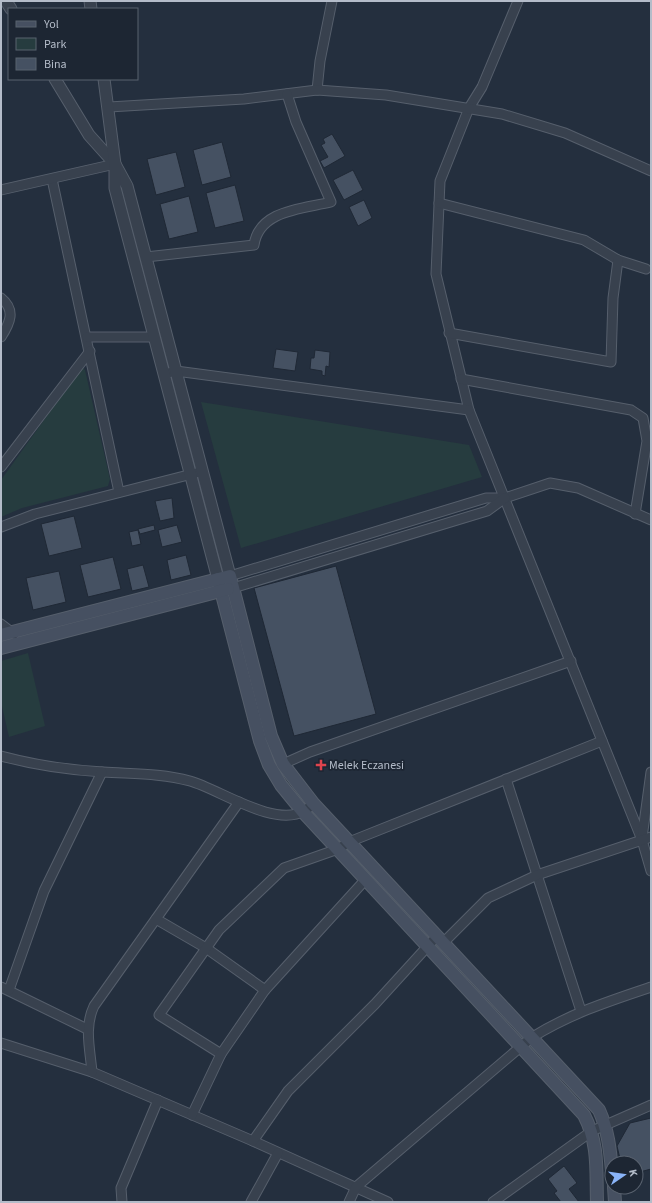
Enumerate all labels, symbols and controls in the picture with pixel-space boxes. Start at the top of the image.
legend [8,8,138,80]
text: Yol [43,16,59,33]
text: Park [44,36,66,53]
text: Bina [44,56,67,73]
place label: Melek Eczanesi [329,757,404,774]
marker: Melek Eczanesi [316,760,326,770]
north arrow [604,1155,644,1195]
text: K [625,1168,641,1178]

